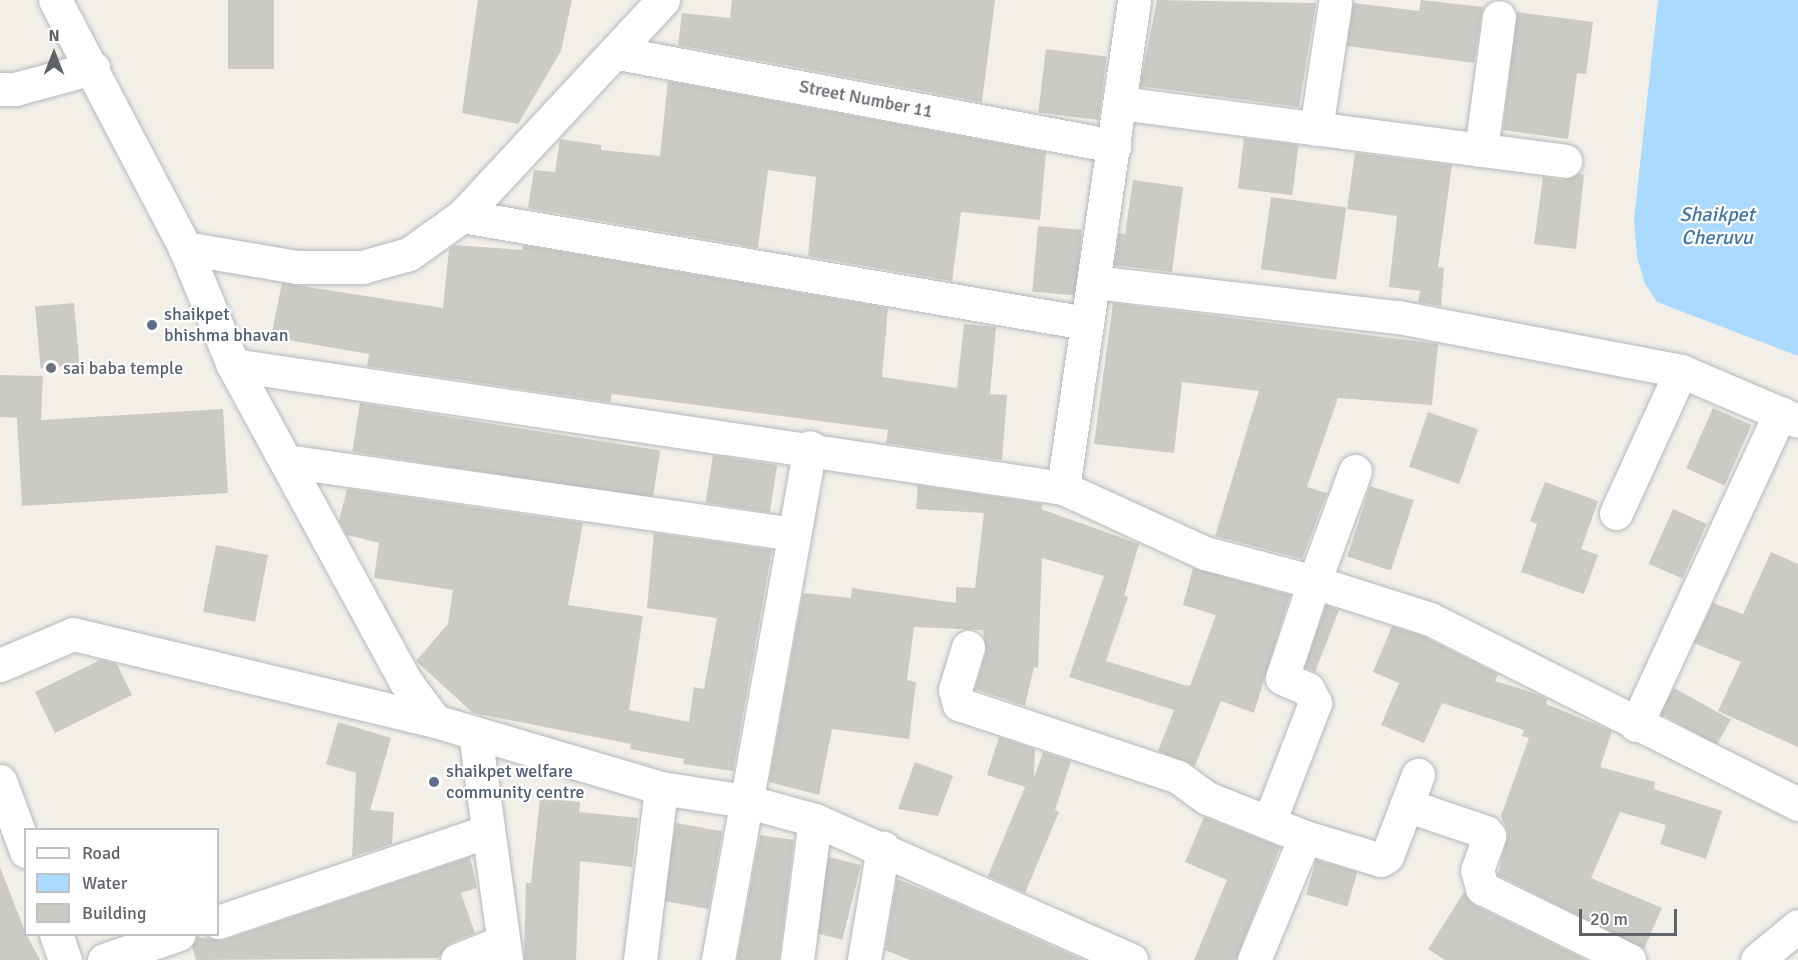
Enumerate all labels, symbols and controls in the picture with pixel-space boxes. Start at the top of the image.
north arrow [24,24,84,84]
text: N [48,26,60,46]
street label: Street Number 11 [797,75,935,123]
water label: Shaikpet Cheruvu [1679,202,1755,249]
place label: shaikpet bhishma bhavan [164,304,289,346]
marker: shaikpet bhishma bhavan [145,318,159,332]
place label: sai baba temple [63,357,183,379]
marker: sai baba temple [44,361,58,375]
place label: shaikpet welfare community centre [446,761,584,804]
marker: shaikpet welfare community centre [427,775,441,789]
legend [24,828,219,936]
text: Road [82,842,121,864]
text: Water [82,872,127,894]
scale bar [1582,897,1680,935]
text: Building [82,902,146,924]
text: 20 m [1590,908,1628,930]

